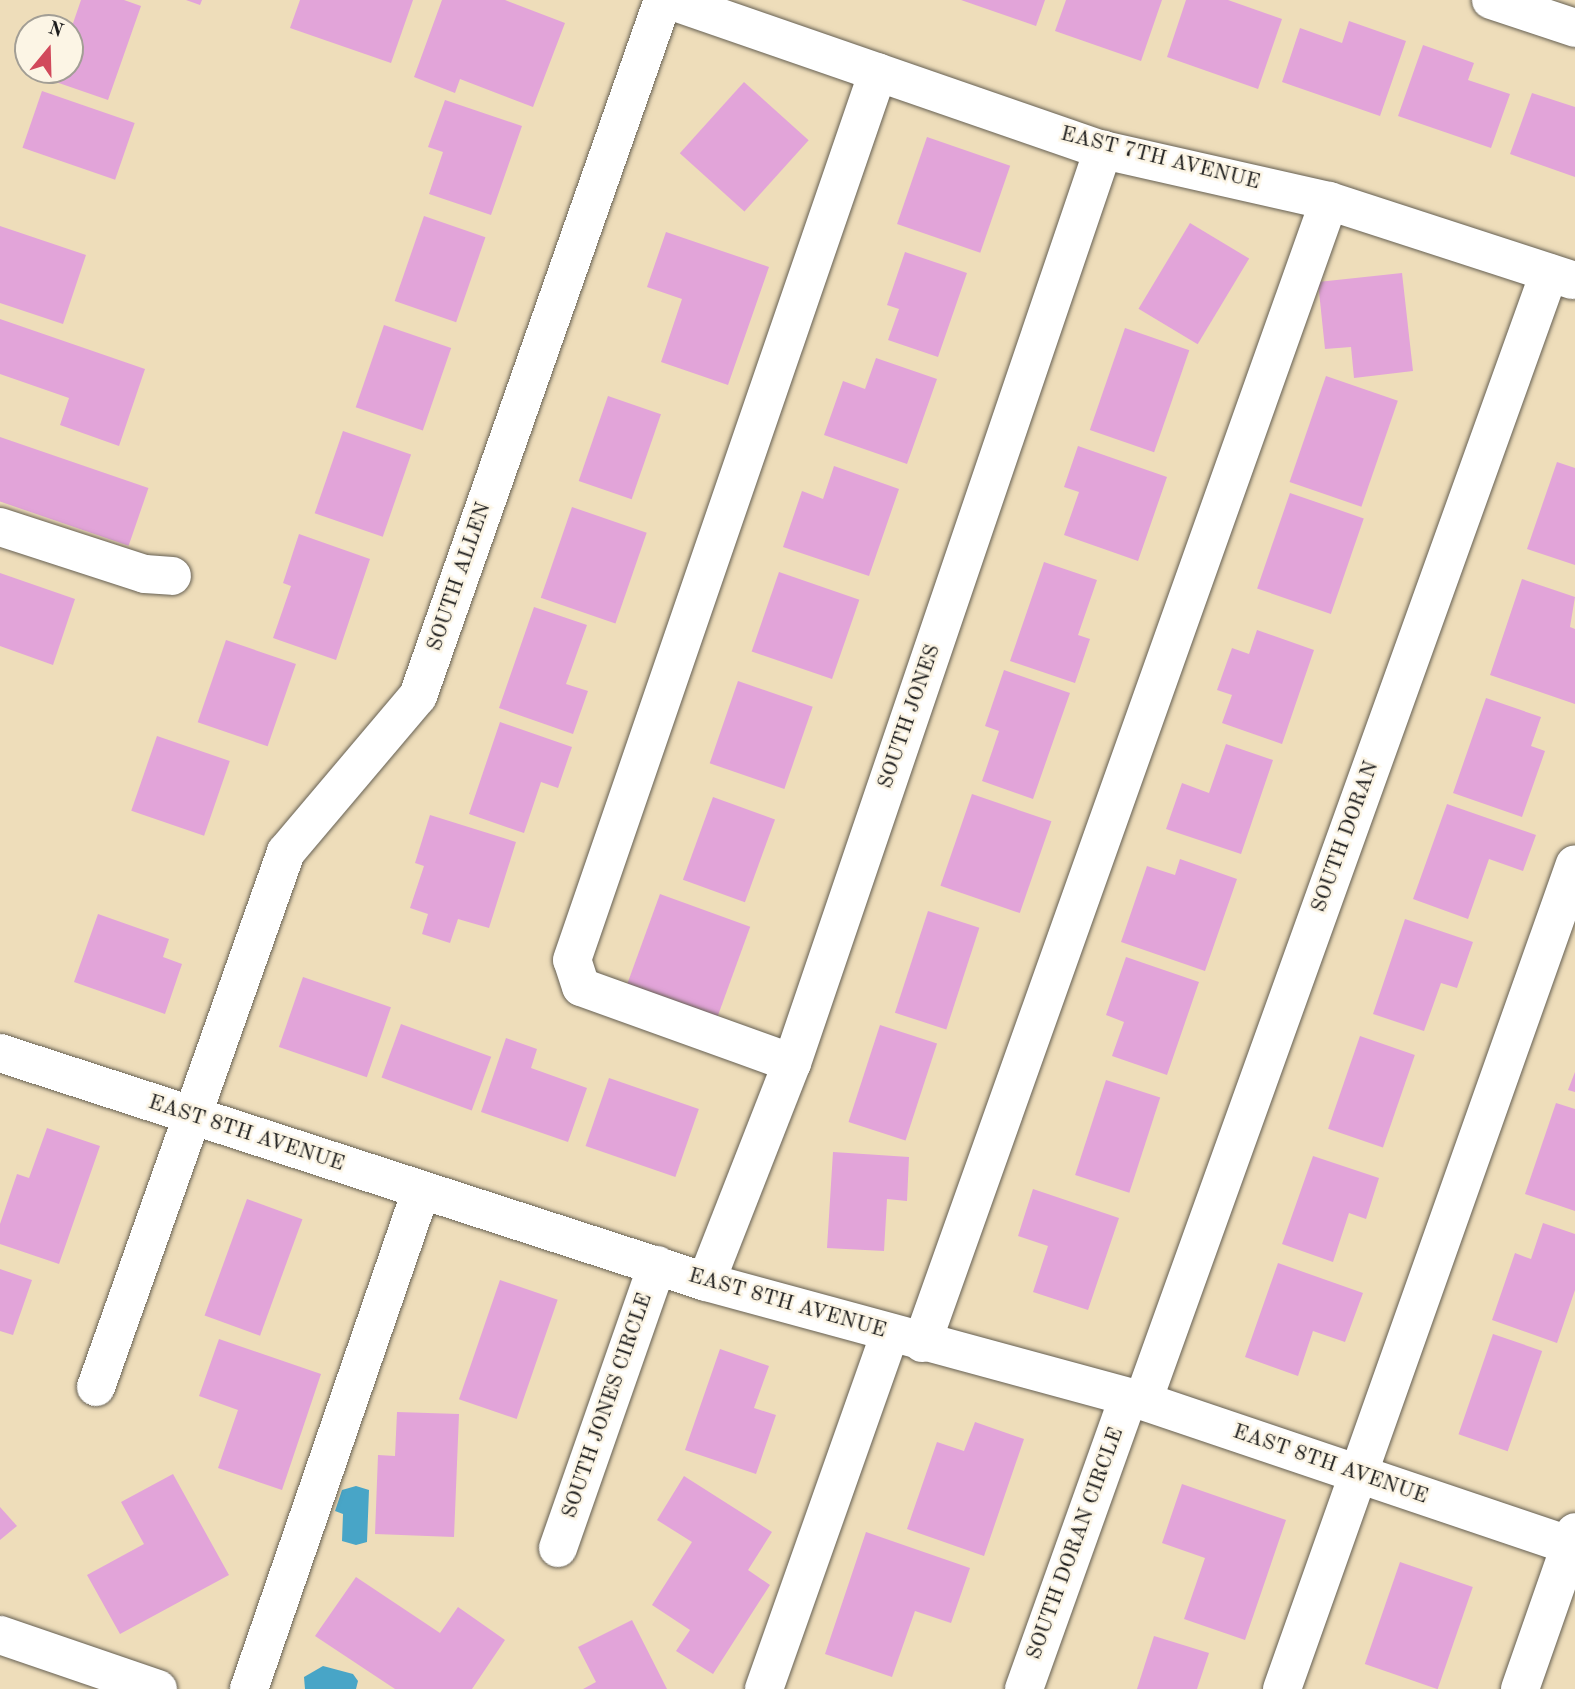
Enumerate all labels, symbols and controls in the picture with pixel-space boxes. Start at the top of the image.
north arrow [14,14,84,84]
text: N [45,19,65,42]
street label: EAST 7TH AVENUE [1058,122,1262,196]
street label: SOUTH ALLEN [423,499,497,655]
street label: SOUTH JONES [874,642,946,792]
street label: SOUTH DORAN [1307,758,1385,916]
street label: EAST 8TH AVENUE [145,1090,347,1178]
street label: EAST 8TH AVENUE [685,1264,889,1344]
street label: SOUTH JONES CIRCLE [558,1290,658,1522]
street label: EAST 8TH AVENUE [1229,1420,1431,1510]
street label: SOUTH DORAN CIRCLE [1022,1425,1130,1663]

